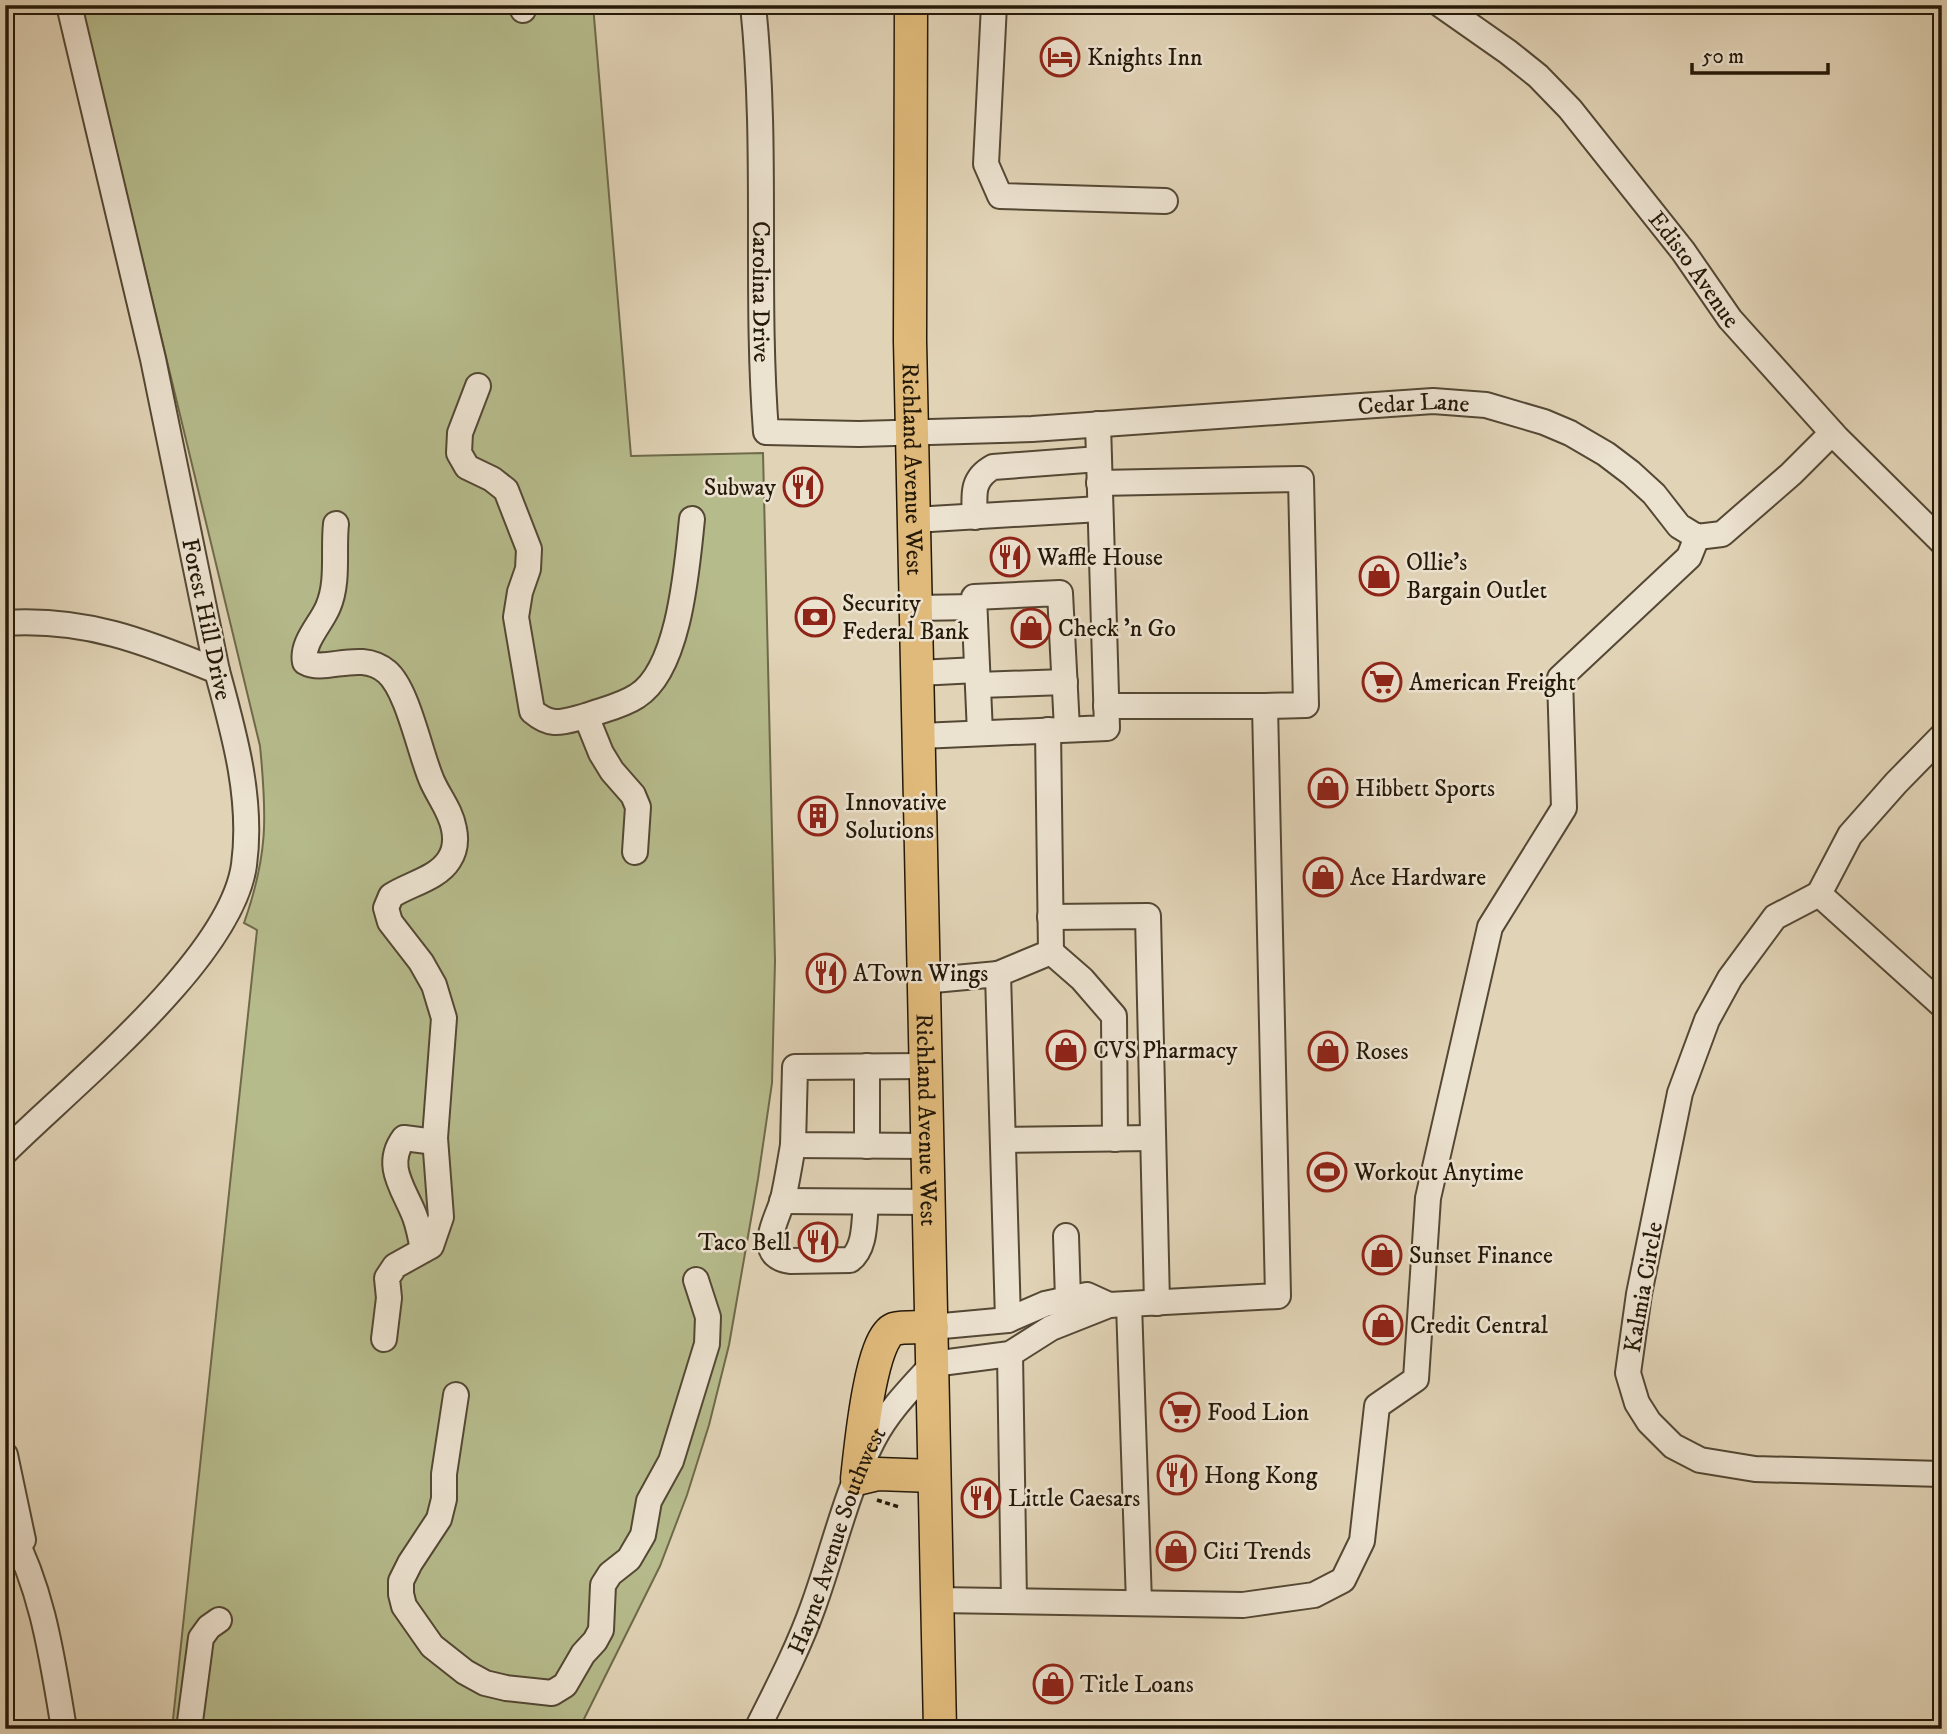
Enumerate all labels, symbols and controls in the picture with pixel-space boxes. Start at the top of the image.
scale bar [1692,32,1828,76]
hotel icon: Knights Inn [1039,36,1081,78]
place label: Knights Inn [1087,43,1203,73]
text: 50 m [1702,44,1744,70]
street label: Edisto Avenue [1641,205,1745,335]
street label: Carolina Drive [745,221,776,363]
street label: Richland Avenue West [894,362,929,576]
street label: Cedar Lane [1357,387,1471,422]
restaurant icon: Subway [782,466,824,508]
place label: Subway [704,473,777,503]
street label: Forest Hill Drive [174,536,238,703]
restaurant icon: Waffle House [989,536,1031,578]
place label: Waffle House [1036,543,1163,573]
place label: Ollie's Bargain Outlet [1406,548,1547,606]
shop icon: Ollie's Bargain Outlet [1358,555,1400,597]
place label: Security Federal Bank [842,589,969,647]
bank icon: Security Federal Bank [794,596,836,638]
shop icon: Check 'n Go [1010,607,1052,649]
place label: Check 'n Go [1058,614,1176,644]
supermarket icon: American Freight [1361,661,1403,703]
place label: American Freight [1409,668,1576,698]
shop icon: Hibbett Sports [1307,767,1349,809]
place label: Hibbett Sports [1355,774,1495,804]
place label: Innovative Solutions [845,788,947,846]
building icon: Innovative Solutions [797,795,839,837]
shop icon: Ace Hardware [1302,856,1344,898]
place label: Ace Hardware [1350,863,1486,893]
restaurant icon: ATown Wings [805,952,847,994]
place label: ATown Wings [853,959,988,989]
street label: Richland Avenue West [909,1013,943,1227]
shop icon: CVS Pharmacy [1045,1029,1087,1071]
shop icon: Roses [1307,1030,1349,1072]
place label: CVS Pharmacy [1093,1036,1238,1066]
place label: Roses [1355,1037,1409,1067]
sports icon: Workout Anytime [1306,1151,1348,1193]
place label: Workout Anytime [1353,1158,1524,1188]
street label: Kalmia Circle [1618,1219,1670,1355]
restaurant icon: Taco Bell [797,1221,839,1263]
place label: Taco Bell [698,1228,792,1258]
shop icon: Sunset Finance [1361,1234,1403,1276]
place label: Sunset Finance [1409,1241,1553,1271]
shop icon: Credit Central [1362,1304,1404,1346]
place label: Credit Central [1410,1311,1549,1341]
supermarket icon: Food Lion [1159,1391,1201,1433]
place label: Food Lion [1207,1398,1310,1428]
street label: Hayne Avenue Southwest [781,1421,893,1659]
restaurant icon: Hong Kong [1156,1454,1198,1496]
place label: Hong Kong [1204,1461,1318,1491]
restaurant icon: Little Caesars [960,1477,1002,1519]
place label: Little Caesars [1008,1484,1140,1514]
shop icon: Citi Trends [1155,1530,1197,1572]
place label: Citi Trends [1203,1537,1311,1567]
shop icon: Title Loans [1032,1663,1074,1705]
place label: Title Loans [1080,1670,1194,1700]

